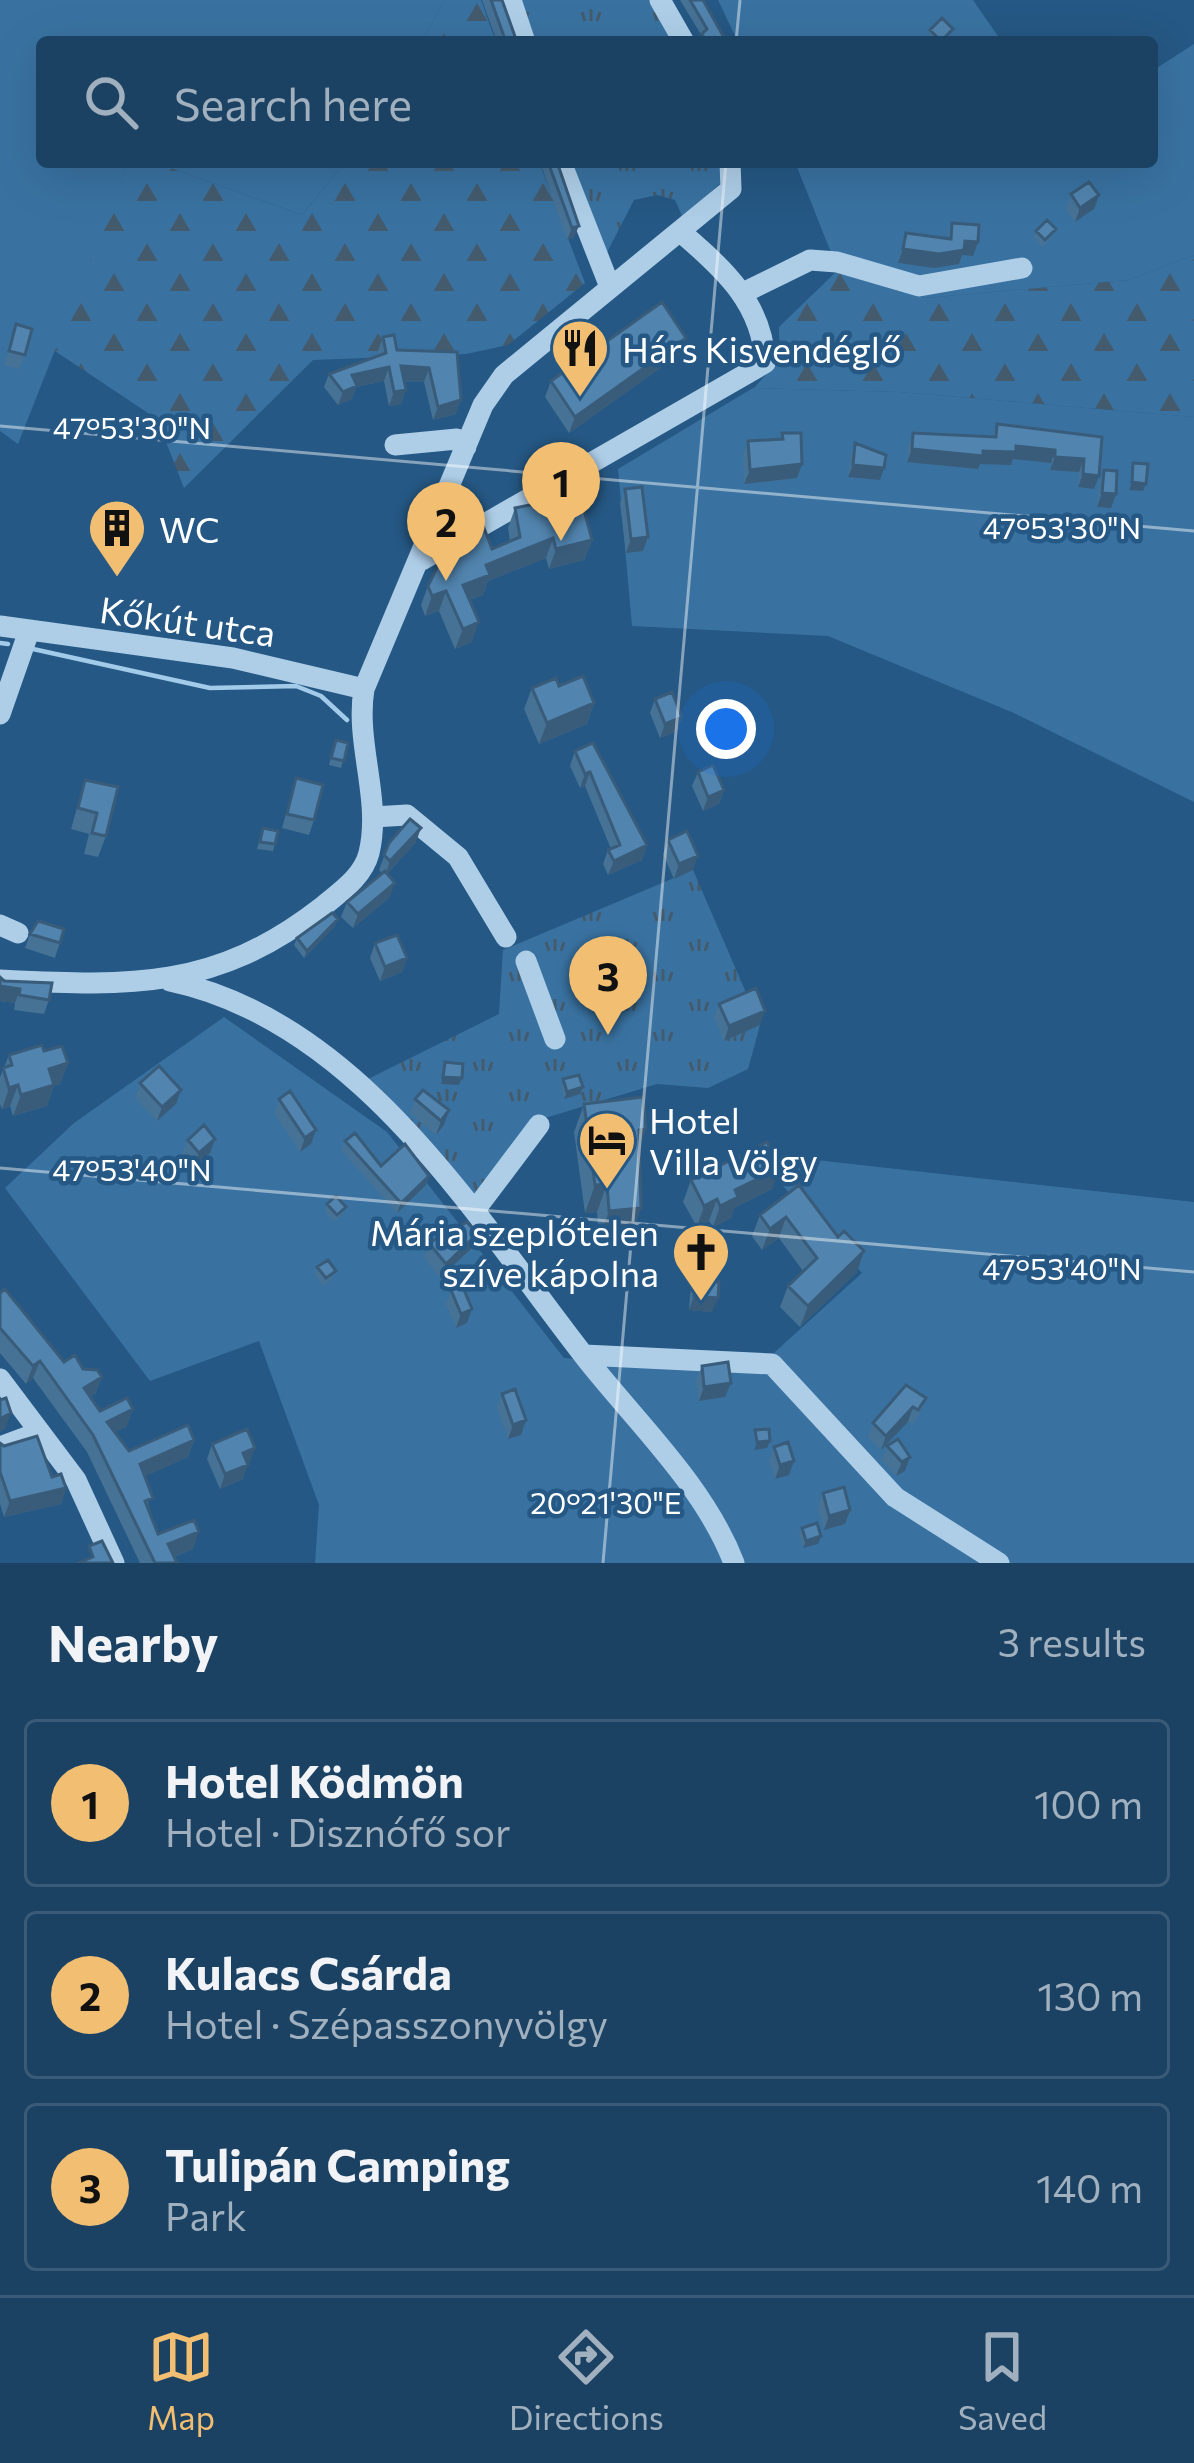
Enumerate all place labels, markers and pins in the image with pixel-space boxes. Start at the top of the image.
restaurant icon: Hárs Kisvendéglő [549,317,611,399]
place label: Hárs Kisvendéglő [622,326,902,370]
pin: 1 [522,442,600,541]
pin: 2 [407,482,485,581]
building icon: WC [86,497,148,579]
place label: WC [159,506,220,550]
pin: 3 [569,936,647,1035]
place label: Hotel Villa Völgy [649,1097,818,1182]
hotel icon: Hotel Villa Völgy [576,1109,638,1191]
place label: Mária szeplőtelen szíve kápolna [370,1209,659,1294]
church icon: Mária szeplőtelen szíve kápolna [670,1221,732,1303]

